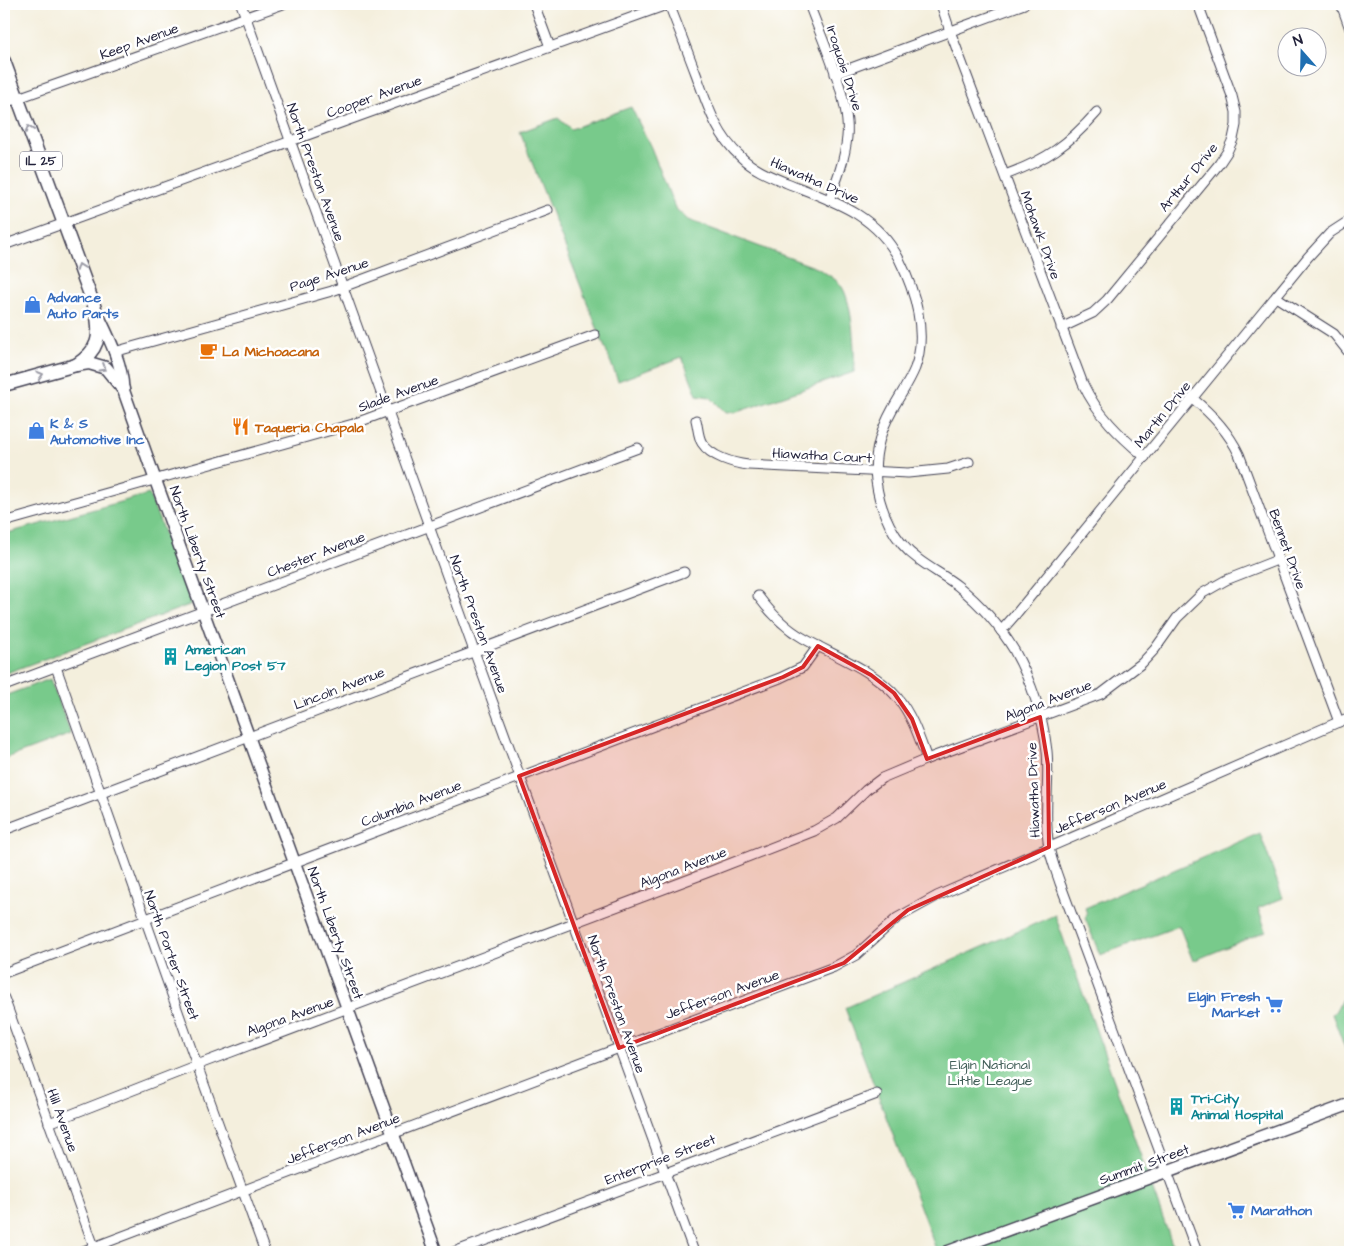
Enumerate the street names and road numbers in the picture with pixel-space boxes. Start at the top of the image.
street label: Keep Avenue [97,18,182,65]
street label: Iroquois Drive [821,23,867,114]
street label: Cooper Avenue [324,70,425,123]
street label: North Preston Avenue [281,101,349,244]
street label: Arthur Drive [1155,139,1223,216]
road number: IL 25 [20,152,62,170]
street label: Hiawatha Drive [767,152,863,210]
street label: Mohawk Drive [1015,188,1065,283]
street label: Page Avenue [287,253,372,297]
street label: Slade Avenue [355,370,442,418]
street label: Martin Drive [1130,377,1196,452]
street label: Hiawatha Court [772,443,873,469]
street label: North Liberty Street [164,483,230,622]
street label: Bennet Drive [1263,506,1311,593]
street label: Chester Avenue [264,527,369,583]
street label: North Preston Avenue [444,553,512,696]
street label: Lincoln Avenue [291,662,388,715]
street label: Algona Avenue [1002,675,1095,727]
street label: Hiawatha Drive [1022,742,1046,838]
street label: Jefferson Avenue [1051,774,1170,840]
street label: Columbia Avenue [358,775,465,832]
street label: Algona Avenue [637,842,730,894]
street label: North Liberty Street [302,864,368,1003]
street label: North Porter Street [138,888,204,1023]
street label: North Preston Avenue [582,933,650,1076]
street label: Jefferson Avenue [663,965,782,1025]
street label: Algona Avenue [244,992,337,1042]
street label: Hill Avenue [41,1086,83,1155]
street label: Jefferson Avenue [284,1108,403,1170]
street label: Enterprise Street [602,1129,719,1190]
street label: Summit Street [1097,1139,1192,1190]

